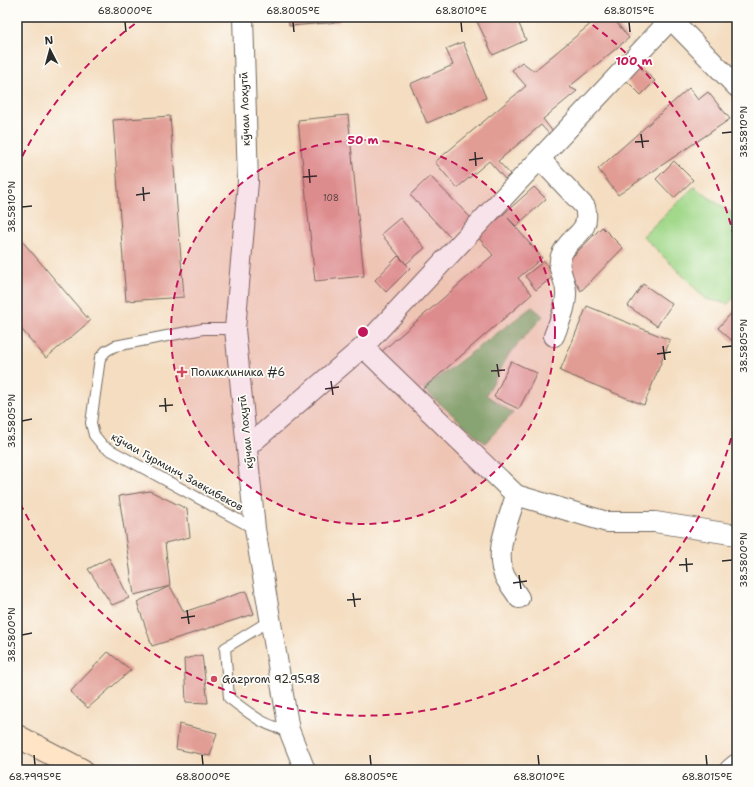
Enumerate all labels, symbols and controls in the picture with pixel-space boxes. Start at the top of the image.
text: 68.8000°E [98,4,152,17]
text: 68.8005°E [266,4,320,17]
text: 68.8010°E [435,4,487,17]
text: 68.8015°E [604,4,654,17]
north arrow [30,30,70,70]
text: N [44,33,54,48]
text: 100 m [616,53,653,69]
street label: кӯчаи Лоҳутӣ [236,72,254,146]
text: 38.5810°N [737,106,750,158]
text: 50 m [348,132,379,148]
text: 38.5810°N [5,181,18,233]
house number: 108 [323,192,339,204]
text: 38.5805°N [737,319,750,373]
centre of rings [356,325,370,339]
place label: Поликлиника #6 [191,365,285,380]
marker: Поликлиника #6 [176,366,188,378]
text: 38.5805°N [5,394,18,448]
street label: кӯчаи Лоҳутӣ [235,394,257,470]
street label: кӯчаи Гурминҷ Завқибеков [108,429,246,515]
text: 38.5800°N [737,532,750,588]
text: 38.5800°N [5,607,18,663]
place label: Gazprom 92.95.98 [222,672,320,687]
marker: Gazprom 92.95.98 [209,674,219,684]
text: 68.7995°E [9,770,61,783]
text: 68.8000°E [176,770,230,783]
text: 68.8005°E [344,770,398,783]
text: 68.8010°E [513,770,565,783]
text: 68.8015°E [682,770,732,783]

